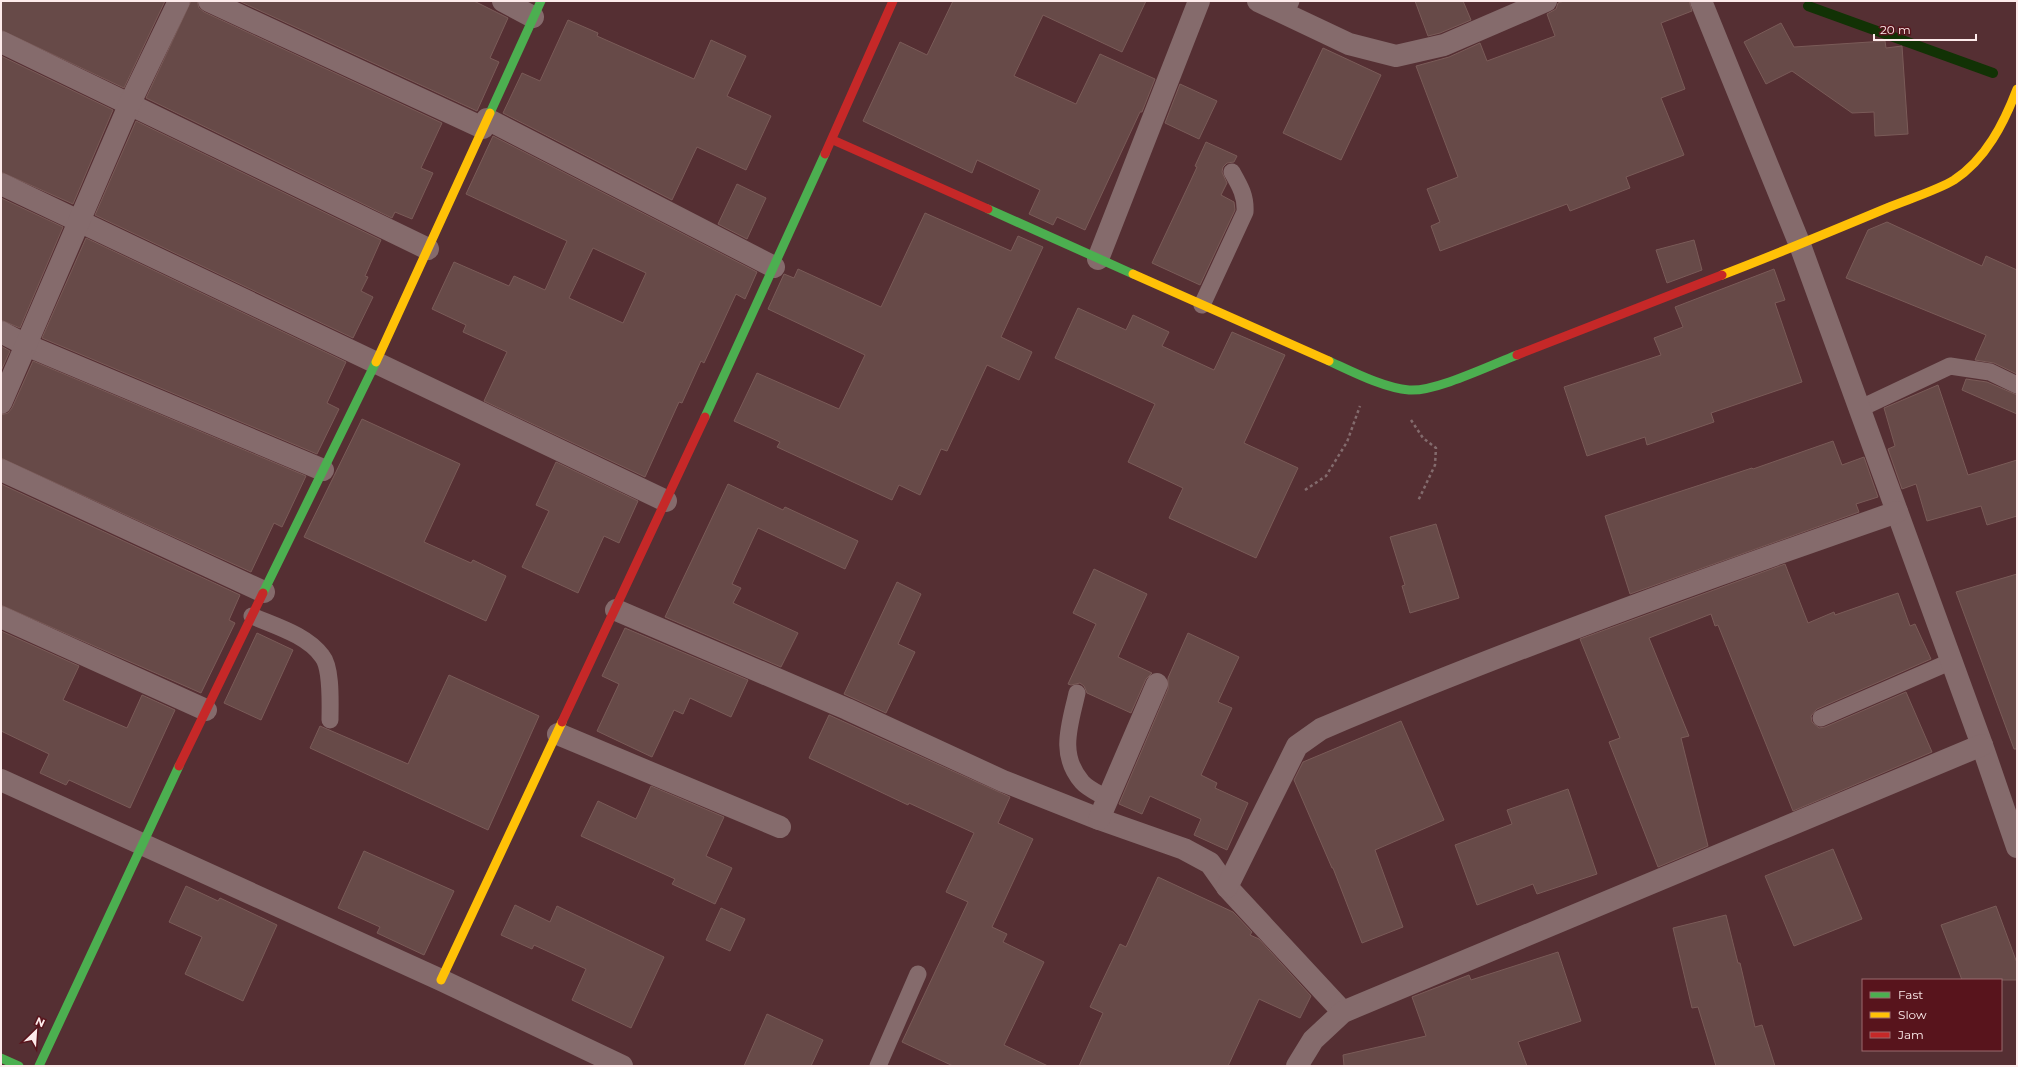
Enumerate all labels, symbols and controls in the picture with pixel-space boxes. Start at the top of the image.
scale bar [1874,16,1976,42]
text: 20 m [1880,22,1911,37]
legend [1862,979,2002,1051]
text: Fast [1898,987,1923,1002]
text: Slow [1898,1007,1927,1022]
north arrow [16,1011,56,1051]
text: N [33,1014,47,1030]
text: Jam [1897,1027,1924,1042]

